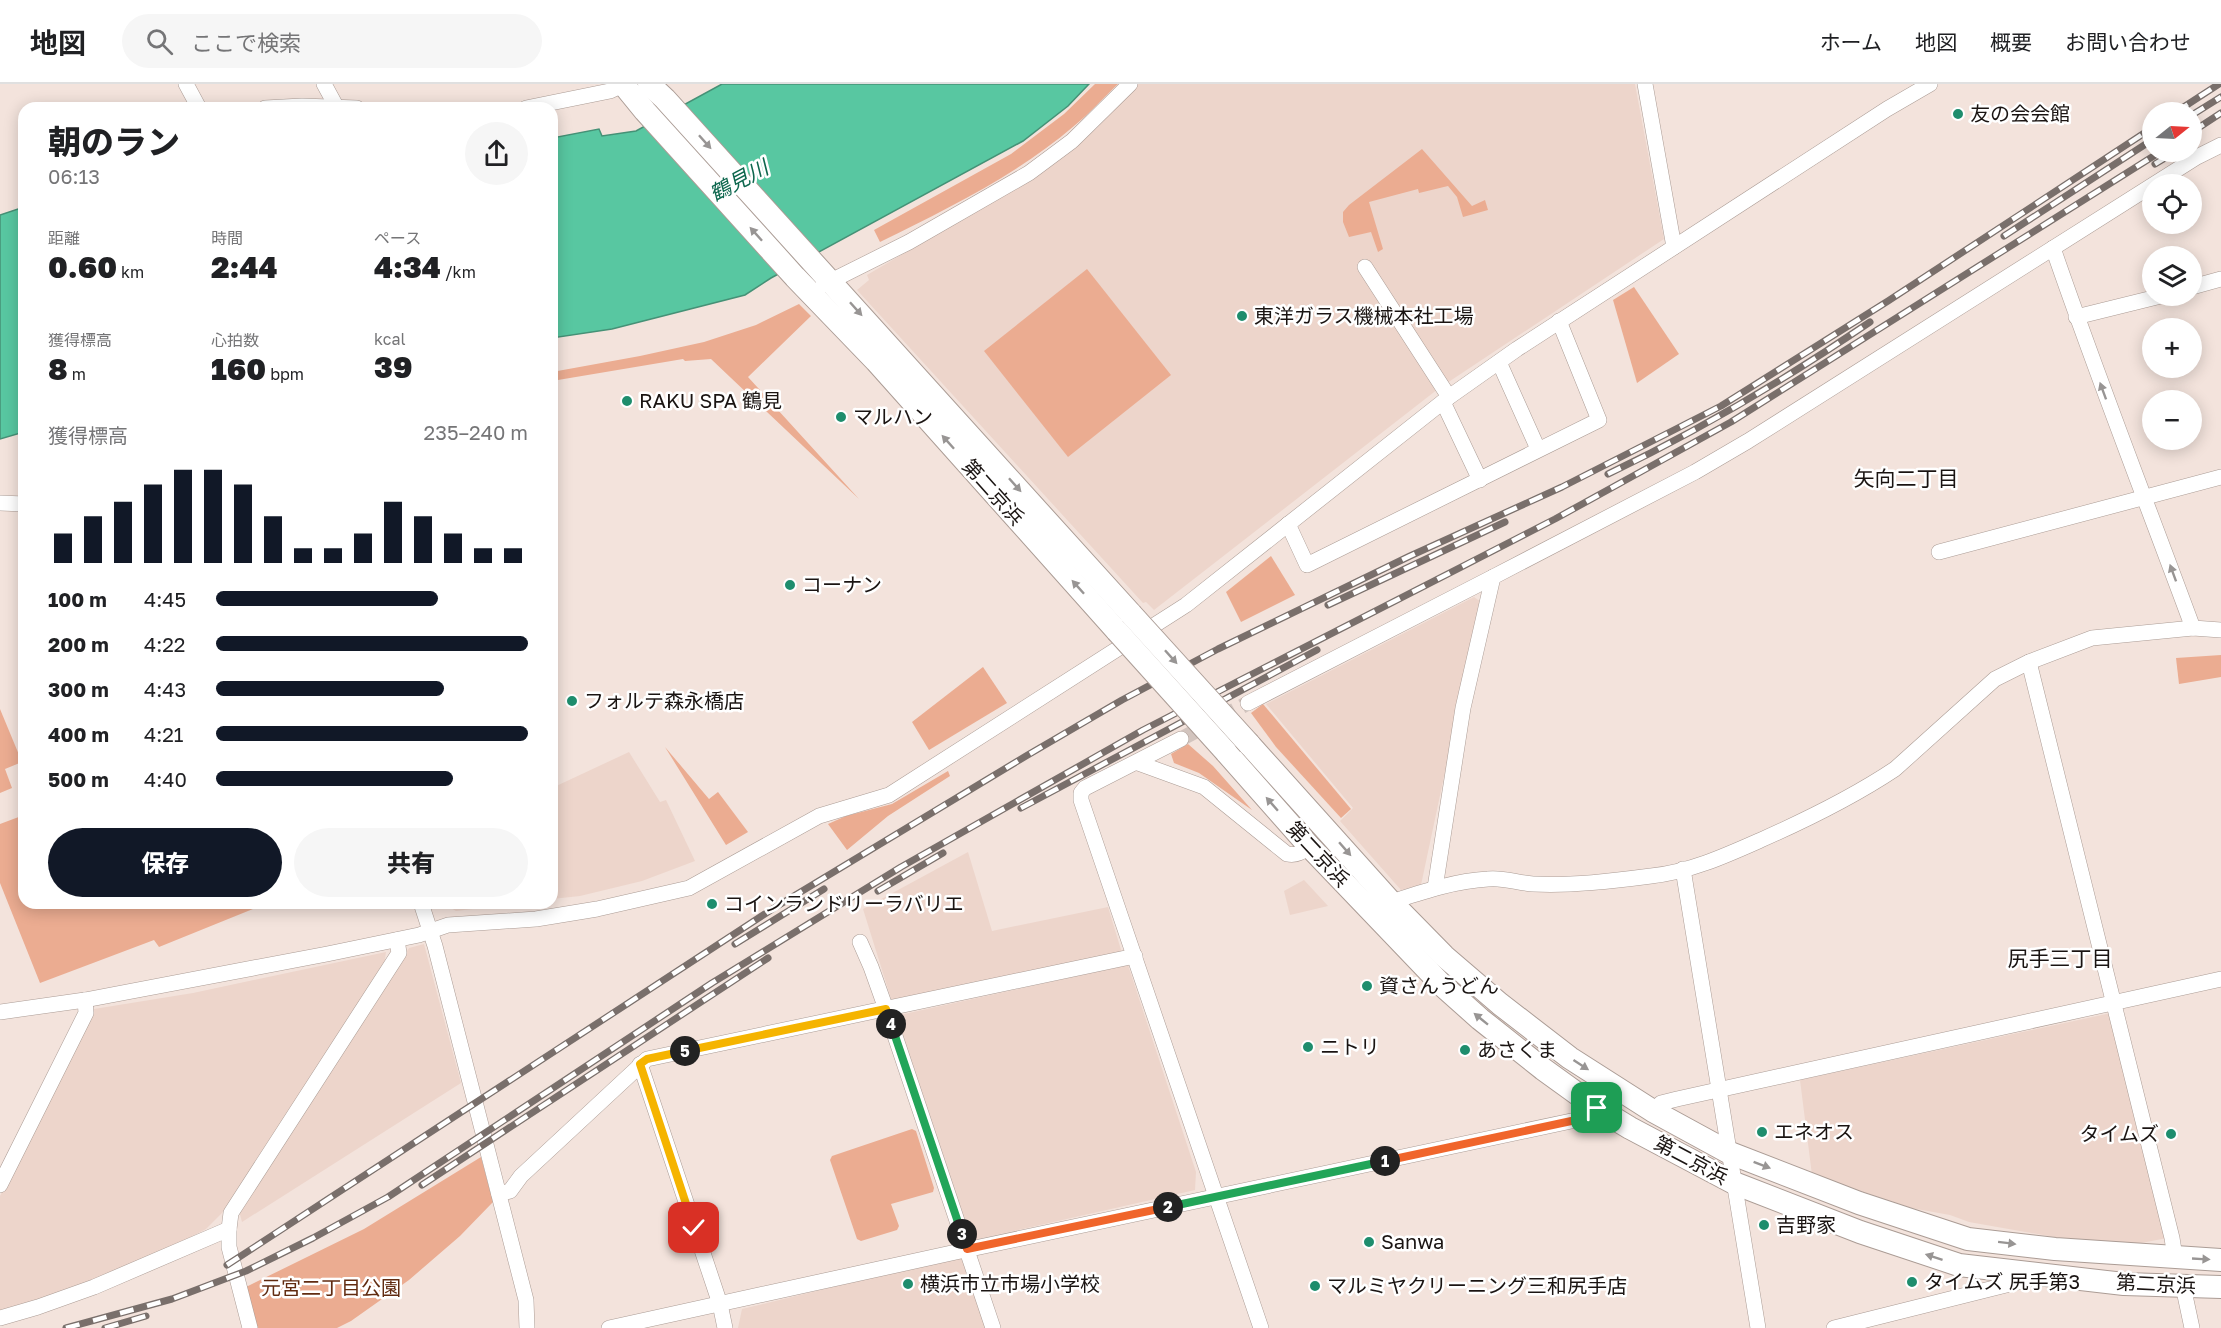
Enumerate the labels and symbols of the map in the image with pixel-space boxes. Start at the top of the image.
place label: 友の会会館 [1970,101,2070,125]
north arrow [2142,102,2202,162]
marker: 友の会会館 [1951,107,1965,121]
one-way arrow [698,135,712,150]
water label: 鶴見川 [705,153,774,206]
one-way arrow [750,227,763,242]
one-way arrow [849,301,862,316]
place label: 東洋ガラス機械本社工場 [1254,303,1474,327]
marker: 東洋ガラス機械本社工場 [1235,309,1249,323]
one-way arrow [2098,382,2107,400]
place label: RAKU SPA 鶴見 [639,388,782,412]
marker: RAKU SPA 鶴見 [620,394,634,408]
place label: マルハン [853,404,933,428]
marker: マルハン [834,410,848,424]
one-way arrow [942,435,955,450]
street label: 第二京浜 [958,454,1029,529]
district label: 矢向二丁目 [1854,465,1959,491]
one-way arrow [1008,477,1021,492]
one-way arrow [2168,564,2177,582]
place label: コーナン [802,572,882,596]
marker: コーナン [783,578,797,592]
one-way arrow [1072,580,1085,595]
one-way arrow [1164,649,1177,664]
place label: フォルテ森永橋店 [584,688,744,712]
marker: フォルテ森永橋店 [565,694,579,708]
one-way arrow [1266,796,1279,812]
street label: 第二京浜 [1283,816,1355,891]
one-way arrow [1338,842,1351,857]
place label: コインランドリーラバリエ [724,891,964,915]
marker: コインランドリーラバリエ [705,897,719,911]
district label: 尻手三丁目 [2008,945,2113,971]
place label: 資さんうどん [1379,973,1499,997]
marker: 資さんうどん [1360,979,1374,993]
pin: 4 [876,1009,906,1039]
one-way arrow [1473,1013,1489,1026]
place label: ニトリ [1320,1034,1380,1058]
pin: 5 [670,1036,700,1066]
place label: あさくま [1477,1037,1557,1061]
marker: ニトリ [1301,1040,1315,1054]
marker: あさくま [1458,1043,1472,1057]
one-way arrow [1573,1059,1589,1070]
pin [1571,1082,1622,1133]
place label: エネオス [1774,1119,1854,1143]
place label: タイムズ [2079,1121,2159,1145]
marker: エネオス [1755,1125,1769,1139]
marker: タイムズ [2164,1127,2178,1141]
street label: 第二京浜 [1651,1130,1732,1188]
pin: 1 [1370,1146,1400,1176]
one-way arrow [1753,1161,1771,1171]
pin: 2 [1153,1192,1183,1222]
pin [668,1202,719,1253]
place label: 吉野家 [1776,1212,1836,1236]
marker: 吉野家 [1757,1218,1771,1232]
pin: 3 [947,1219,977,1249]
place label: Sanwa [1381,1229,1444,1253]
marker: Sanwa [1362,1235,1376,1249]
one-way arrow [1998,1238,2017,1248]
one-way arrow [1925,1252,1943,1261]
one-way arrow [2192,1254,2211,1263]
place label: タイムズ 尻手第3 [1924,1269,2080,1293]
street label: 第二京浜 [2115,1269,2197,1297]
place label: 横浜市立市場小学校 [920,1271,1100,1295]
place label: マルミヤクリーニング三和尻手店 [1327,1273,1627,1297]
park label: 元宮二丁目公園 [261,1275,401,1299]
marker: タイムズ 尻手第3 [1905,1275,1919,1289]
marker: 横浜市立市場小学校 [901,1277,915,1291]
marker: マルミヤクリーニング三和尻手店 [1308,1279,1322,1293]

